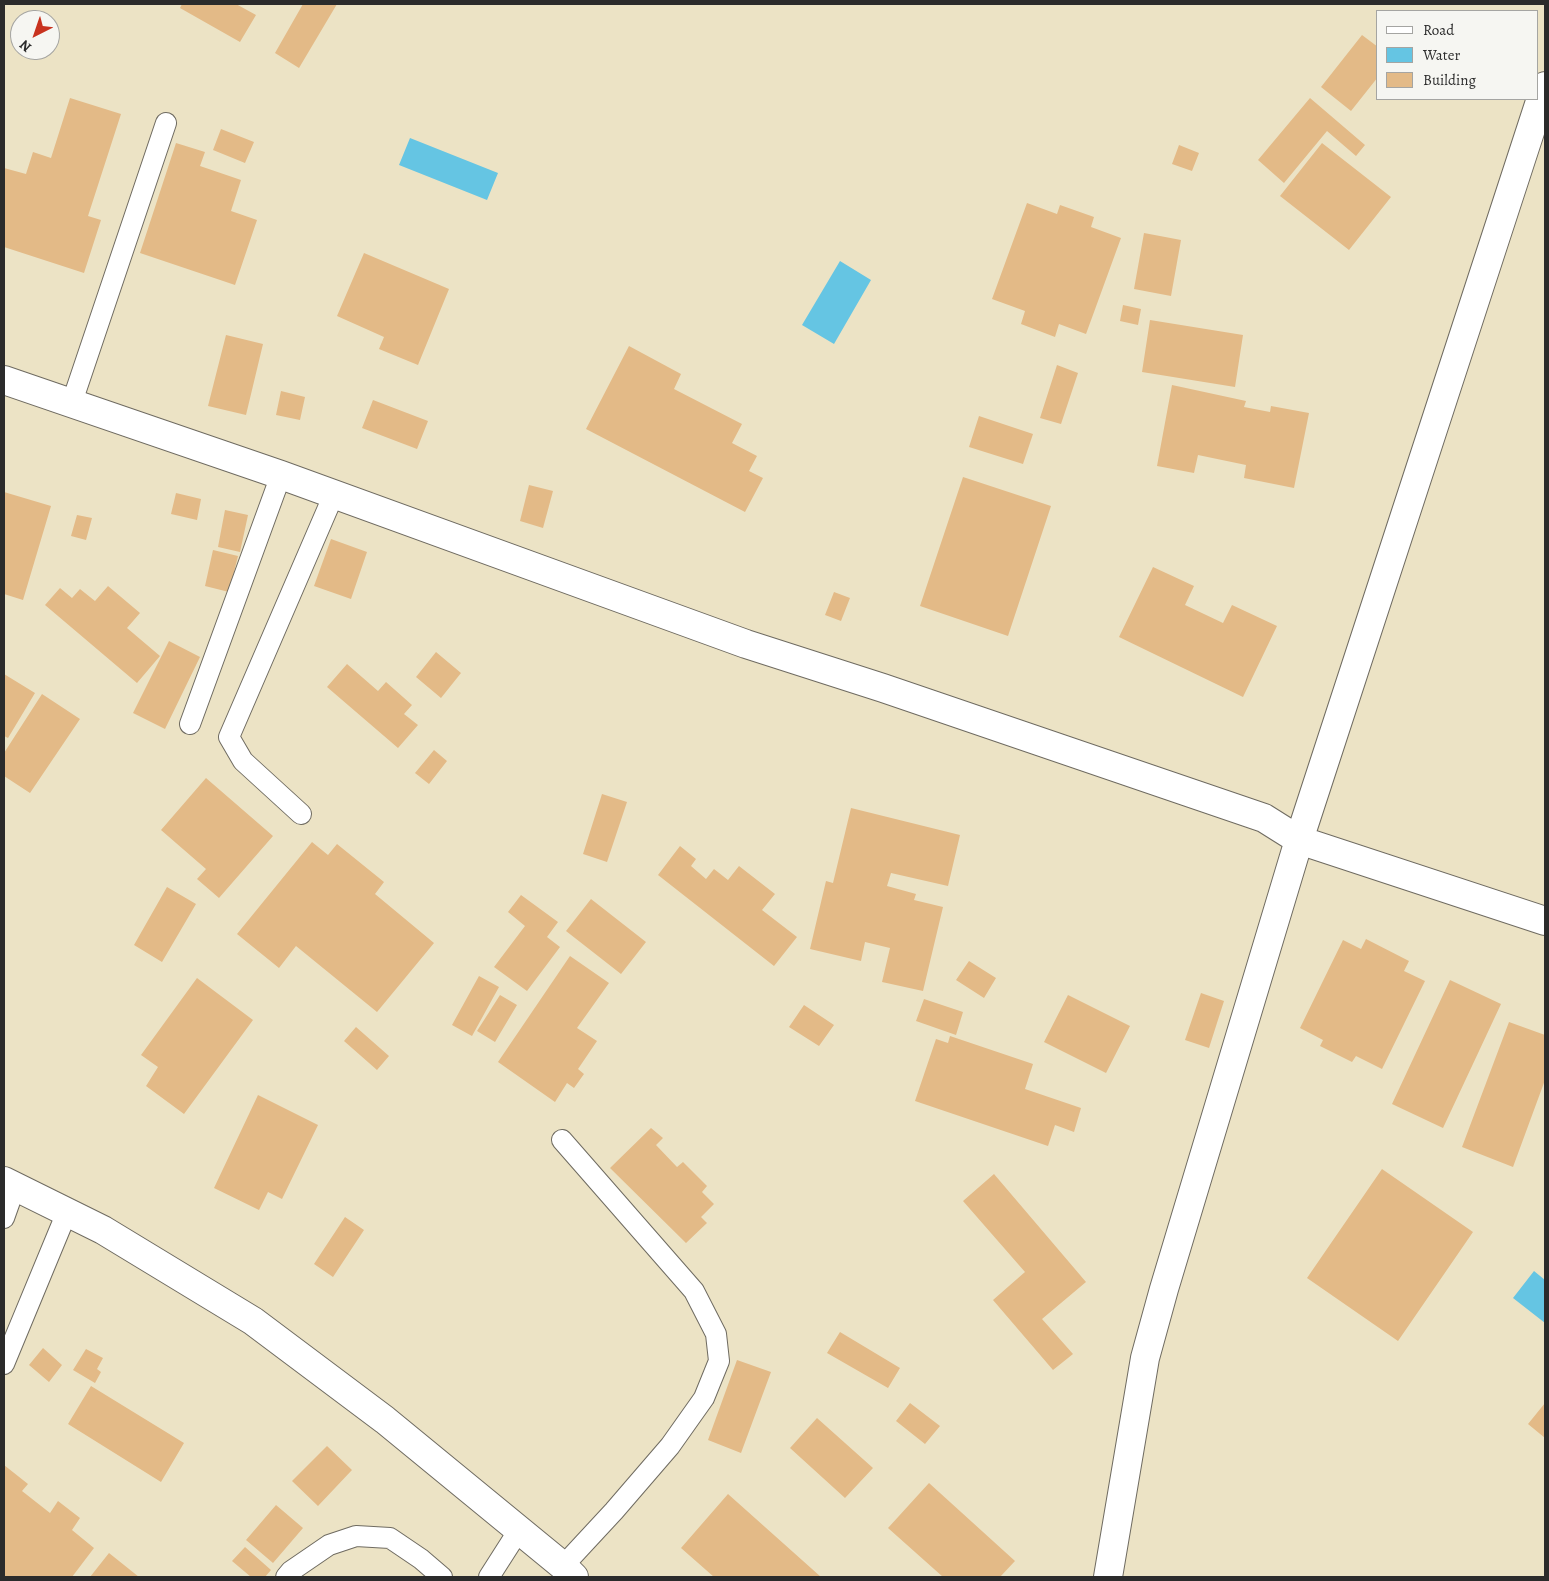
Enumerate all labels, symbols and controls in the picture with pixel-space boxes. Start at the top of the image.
north arrow [10,10,60,60]
legend [1376,10,1539,100]
text: Road [1423,20,1454,40]
text: N [15,35,36,56]
text: Water [1423,45,1460,65]
text: Building [1423,70,1476,90]

